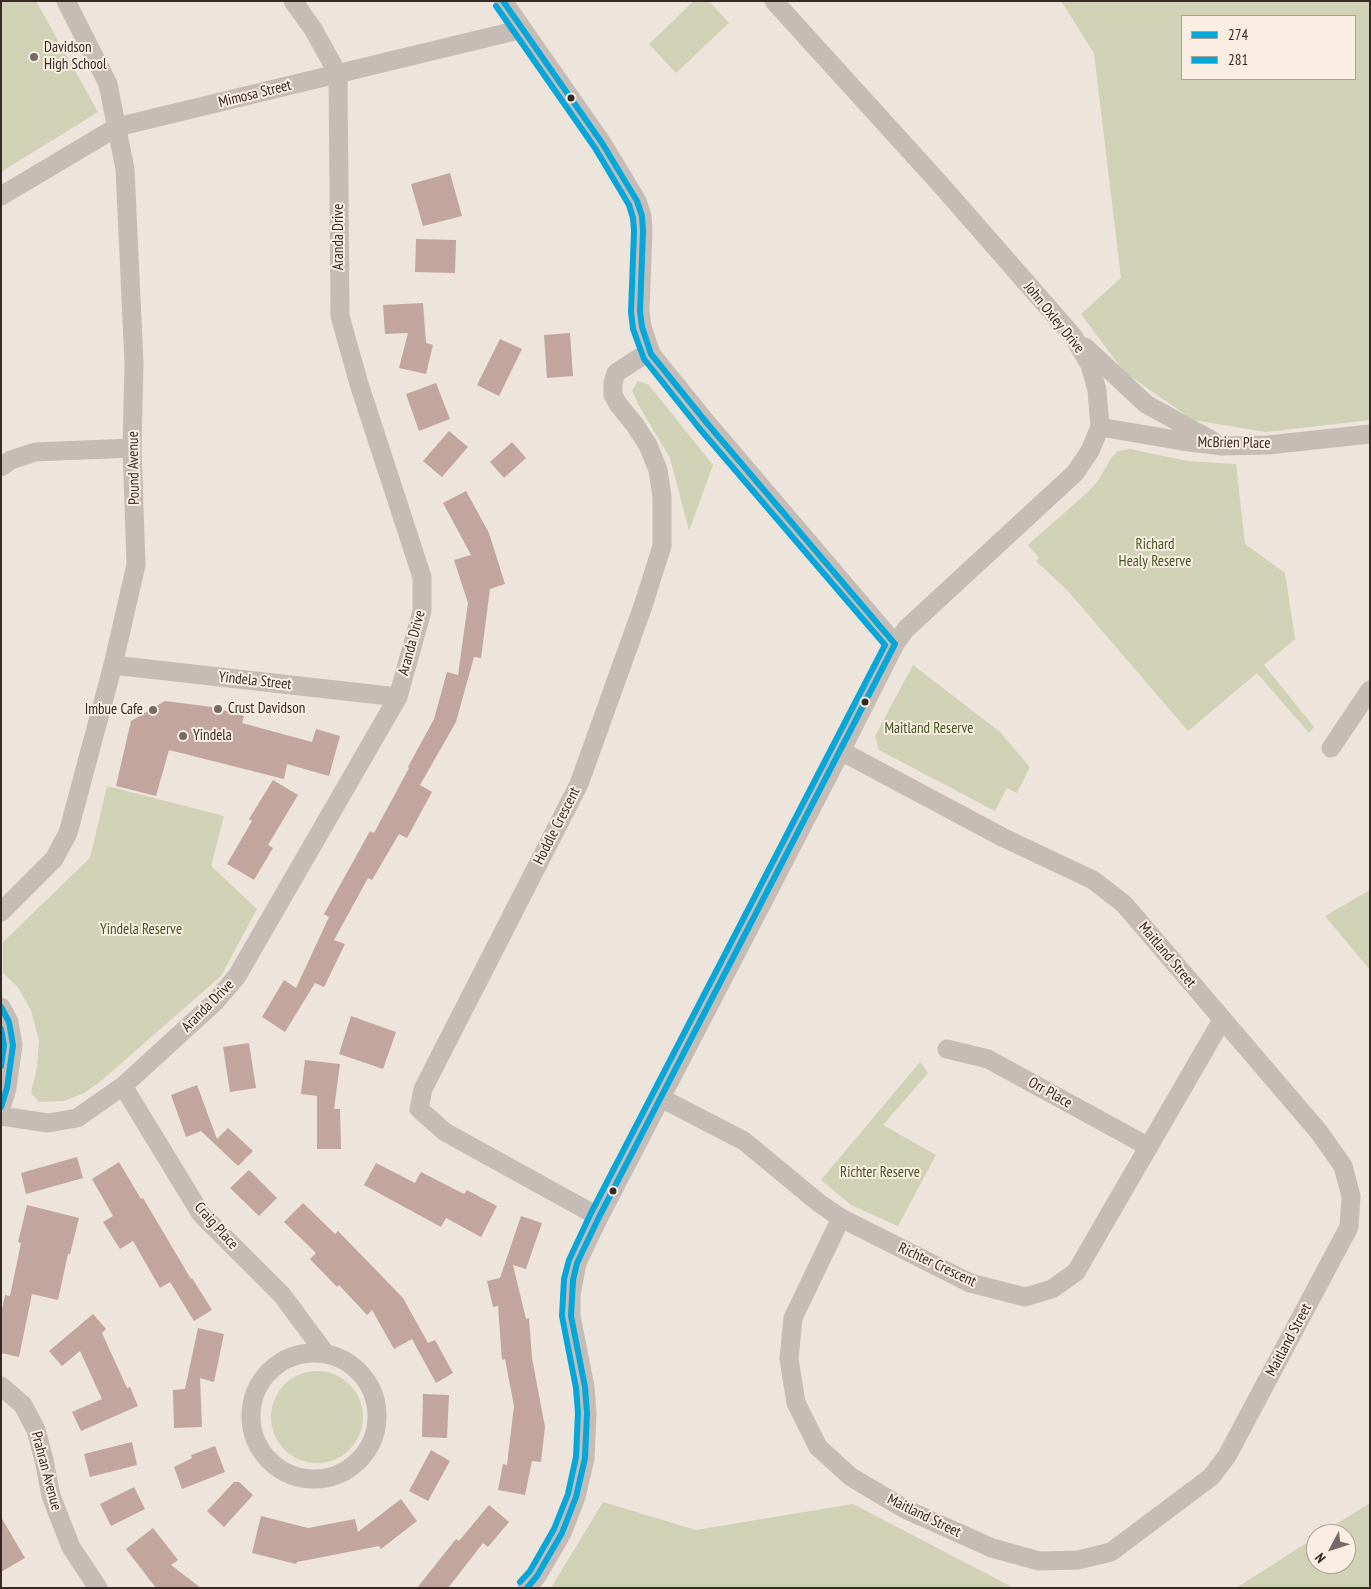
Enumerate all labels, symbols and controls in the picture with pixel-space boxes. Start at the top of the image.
legend [1181,15,1356,80]
text: 274 [1228,25,1248,44]
place label: Davidson High School [44,39,106,74]
text: 281 [1228,50,1248,69]
marker: Davidson High School [28,51,40,63]
street label: Mimosa Street [217,76,293,112]
unlabelled marker [566,93,576,103]
street label: Aranda Drive [330,204,348,270]
street label: John Oxley Drive [1020,279,1088,357]
street label: Pound Avenue [124,431,144,505]
street label: McBrien Place [1197,433,1271,453]
park label: Richard Healy Reserve [1119,536,1191,571]
street label: Aranda Drive [395,608,429,678]
street label: Yindela Street [218,668,292,694]
unlabelled marker [860,697,870,707]
place label: Crust Davidson [228,700,305,718]
place label: Imbue Cafe [85,701,143,719]
marker: Crust Davidson [212,703,224,715]
marker: Imbue Cafe [147,704,159,716]
park label: Maitland Reserve [885,720,973,738]
place label: Yindela [193,727,232,745]
marker: Yindela [177,730,189,742]
street label: Hoddle Crescent [530,784,584,868]
street label: Maitland Street [1134,919,1200,991]
park label: Yindela Reserve [100,921,182,939]
street label: Aranda Drive [178,976,238,1036]
street label: Orr Place [1025,1074,1075,1112]
park label: Richter Reserve [840,1164,920,1182]
unlabelled marker [608,1186,618,1196]
street label: Craig Place [190,1199,242,1253]
street label: Richter Crescent [895,1239,979,1291]
street label: Maitland Street [1262,1301,1316,1379]
street label: Prahran Avenue [27,1430,65,1512]
street label: Maitland Street [884,1490,964,1542]
north arrow [1306,1524,1356,1574]
text: N [1311,1549,1330,1567]

